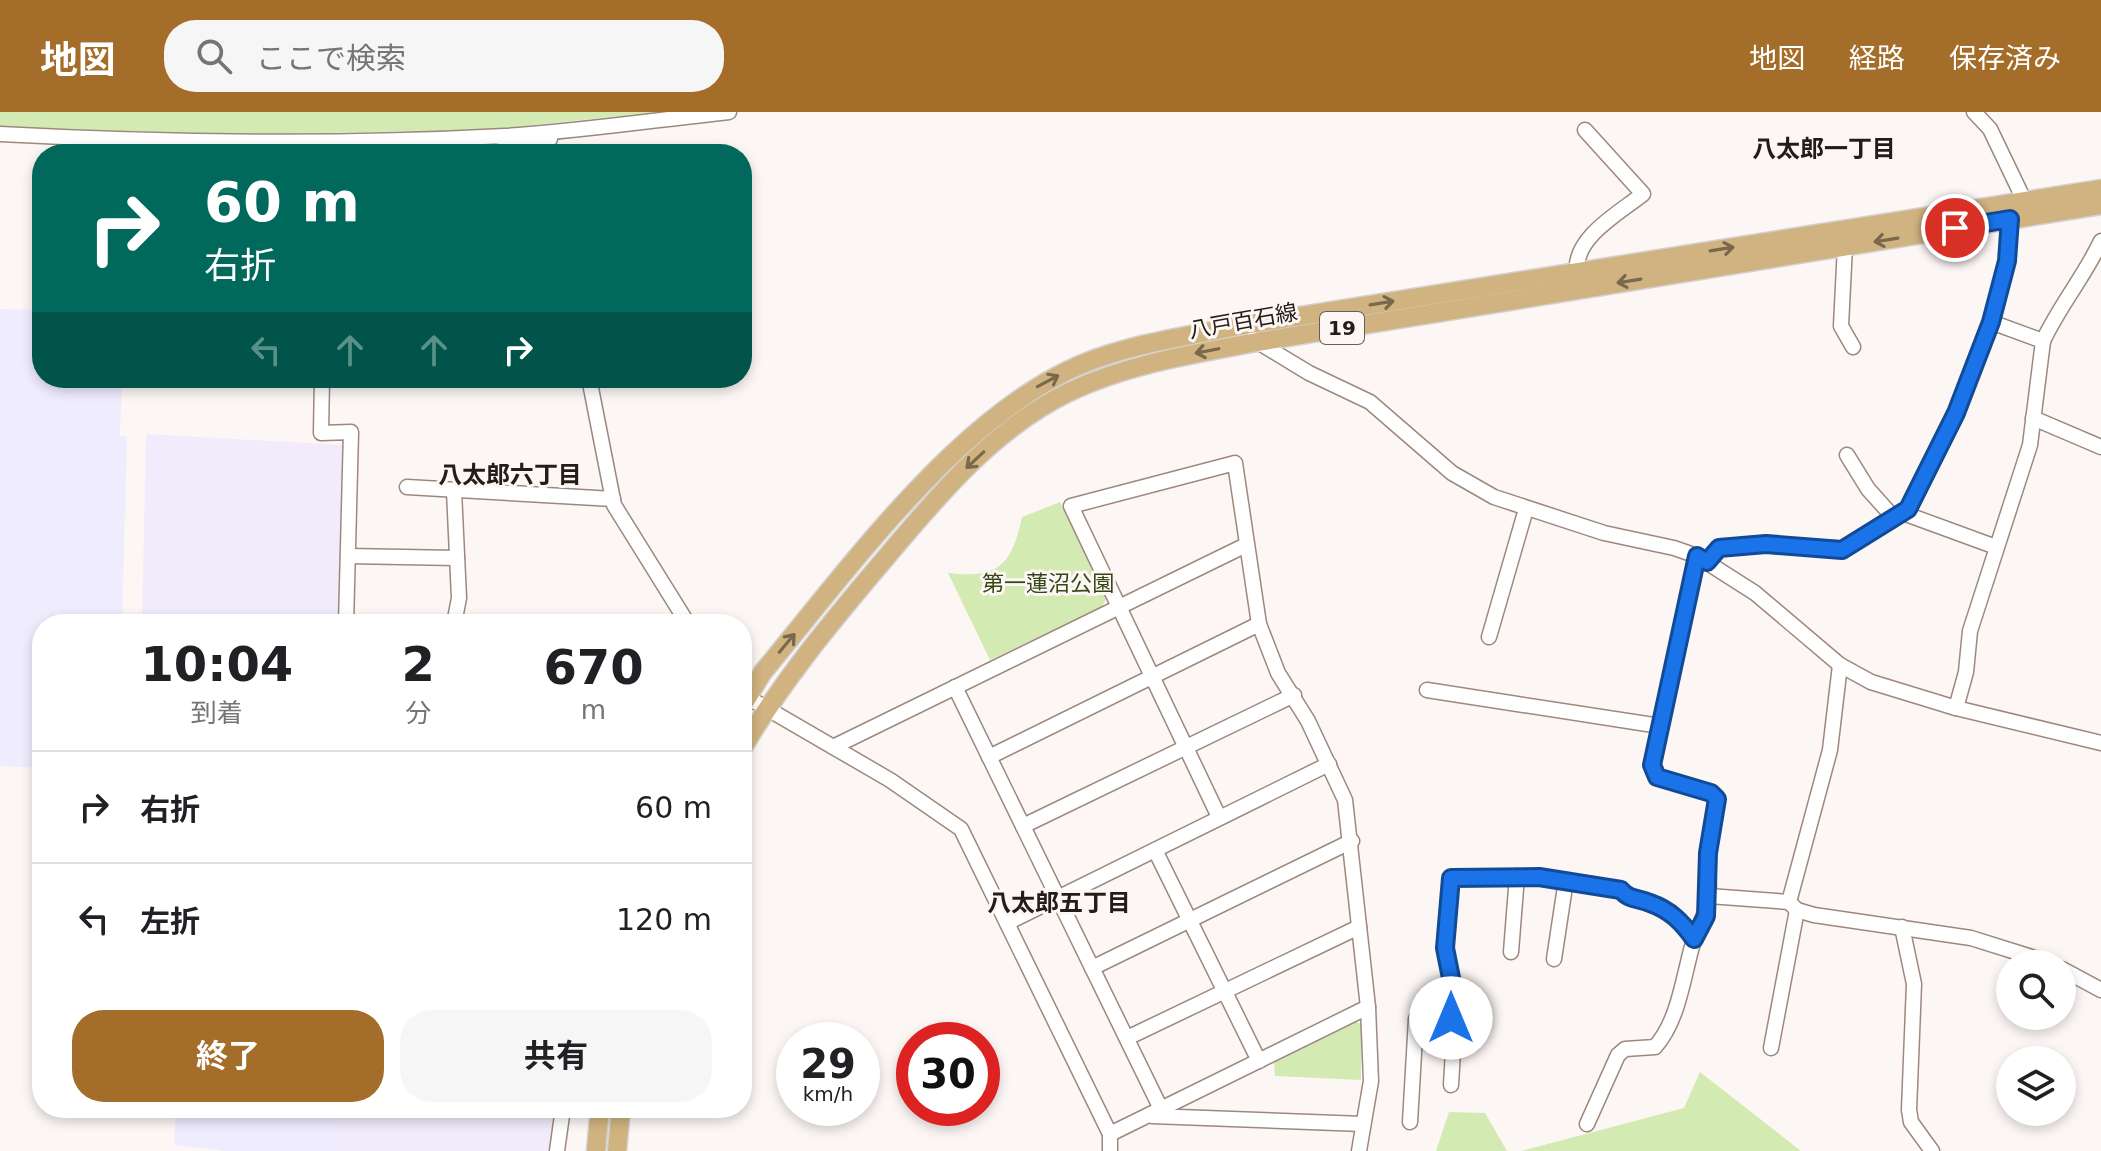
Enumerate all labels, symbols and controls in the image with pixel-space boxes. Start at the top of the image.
search box [164,20,724,92]
icon: search [192,34,236,78]
text: 地図 [40,38,116,82]
text: ここで検索 [256,41,406,76]
text: 地図 [1749,42,1805,75]
text: 経路 [1849,42,1905,75]
text: 保存済み [1949,42,2061,75]
district label: 八太郎一丁目 [1752,135,1896,163]
text: 60 m [204,169,360,234]
icon: right [72,176,176,280]
pin [1921,194,1989,262]
icon: arrive [1933,206,1977,250]
one-way arrow [1874,233,1899,248]
one-way arrow [1709,241,1734,256]
text: 右折 [204,245,276,286]
one-way arrow [1617,274,1642,289]
one-way arrow [1369,295,1394,310]
street label: 八戸百石線 [1187,299,1299,343]
road number: 19 [1320,312,1364,344]
icon: left [244,328,288,372]
icon: ahead [328,328,372,372]
icon: ahead [412,328,456,372]
icon: right [496,328,540,372]
one-way arrow [1195,344,1220,359]
one-way arrow [1036,372,1060,388]
one-way arrow [966,450,986,468]
district label: 八太郎六丁目 [438,461,582,489]
park label: 第一蓮沼公園 [982,571,1114,596]
one-way arrow [778,633,796,653]
text: 10:04 [140,636,293,692]
text: 2 [402,636,435,692]
text: 670 [543,639,644,695]
text: m [581,695,606,725]
text: 到着 [191,698,243,728]
text: 分 [405,698,431,728]
icon: right [72,785,116,829]
text: 60 m [635,790,712,825]
text: 右折 [140,792,200,827]
district label: 八太郎五丁目 [987,889,1131,917]
icon: left [72,897,116,941]
text: 120 m [616,902,712,937]
text: 左折 [140,904,200,939]
map controls [1996,950,2076,1126]
button: search [1996,950,2076,1030]
position arrow [1409,976,1493,1060]
button: 終了 [72,1010,384,1102]
button: 共有 [400,1010,712,1102]
speed limit sign: 30 [896,1022,1000,1126]
text: 29 [800,1041,856,1087]
button: layers [1996,1046,2076,1126]
text: km/h [803,1082,853,1106]

